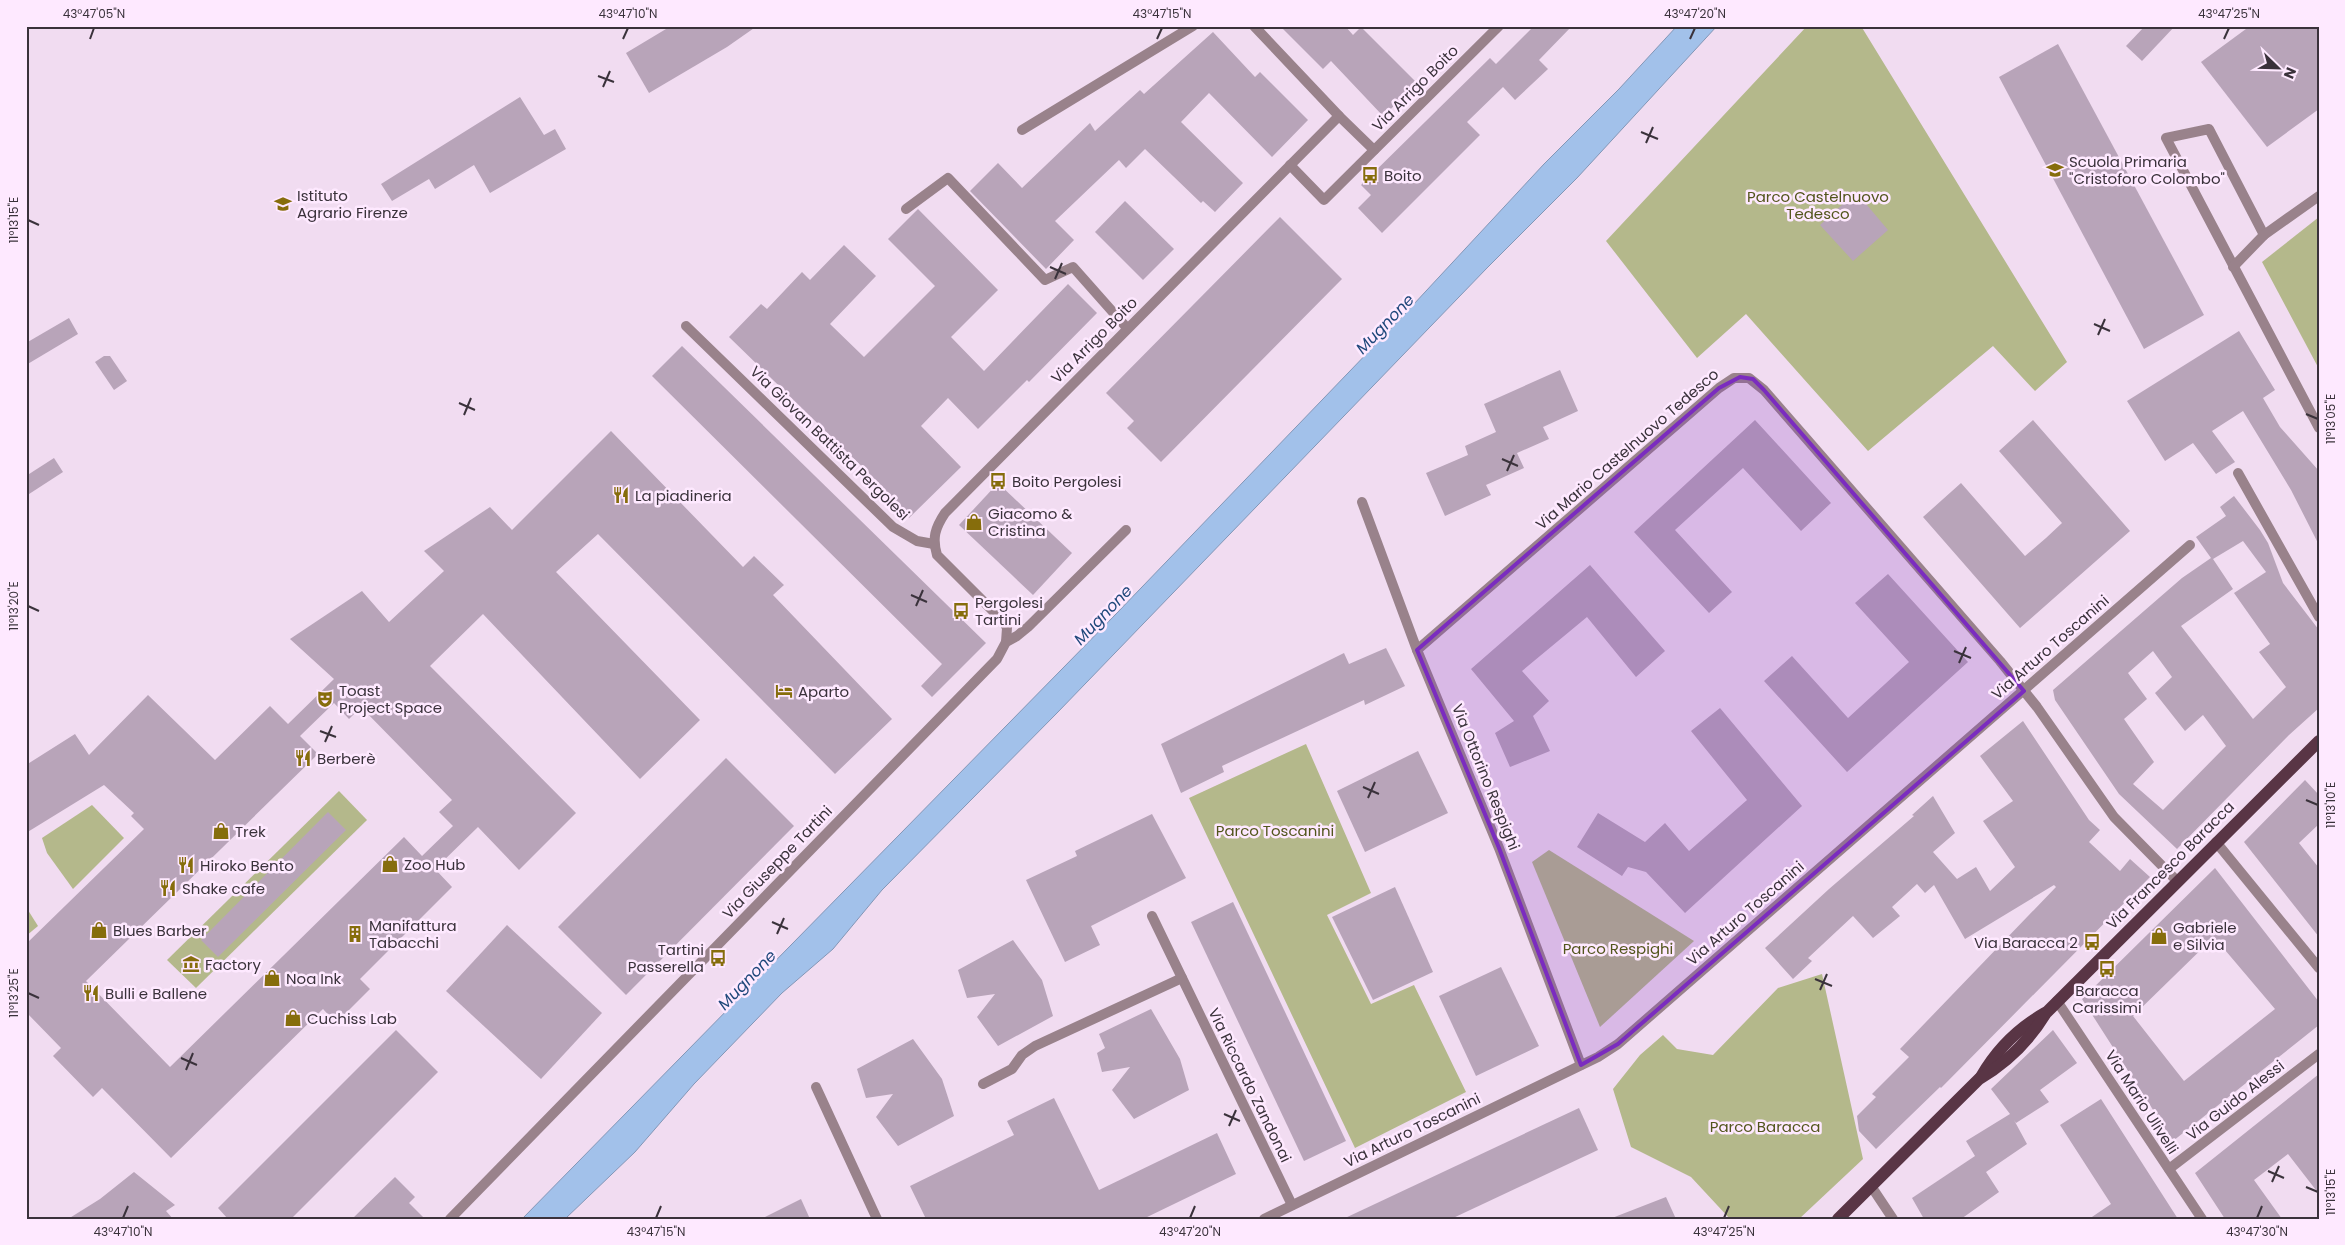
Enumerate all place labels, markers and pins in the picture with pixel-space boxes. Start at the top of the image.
place label: Scuola Primaria "Cristoforo Colombo" [2069,151,2225,189]
school or university icon: Scuola Primaria "Cristoforo Colombo" [2045,160,2065,180]
bus stop icon: Boito [1360,165,1380,185]
place label: Boito [1384,165,1422,186]
place label: Istituto Agrario Firenze [297,185,408,223]
school or university icon: Istituto Agrario Firenze [273,194,293,214]
bus stop icon: Boito Pergolesi [988,471,1008,491]
place label: Boito Pergolesi [1012,471,1121,492]
restaurant icon: La piadineria [611,485,631,505]
place label: La piadineria [635,485,732,506]
place label: Giacomo & Cristina [988,503,1072,541]
shop icon: Giacomo & Cristina [964,512,984,532]
place label: Pergolesi Tartini [975,592,1043,630]
bus stop icon: Pergolesi Tartini [951,601,971,621]
place label: Toast Project Space [339,680,442,718]
hotel icon: Aparto [774,681,794,701]
place label: Aparto [798,681,849,702]
theatre icon: Toast Project Space [315,689,335,709]
restaurant icon: Berberè [293,748,313,768]
place label: Berberè [317,748,375,769]
shop icon: Trek [211,821,231,841]
place label: Trek [235,821,266,842]
shop icon: Zoo Hub [380,854,400,874]
place label: Zoo Hub [404,854,465,875]
restaurant icon: Hiroko Bento [176,855,196,875]
place label: Hiroko Bento [200,855,294,876]
restaurant icon: Shake cafe [158,878,178,898]
place label: Shake cafe [182,878,265,899]
place label: Manifattura Tabacchi [369,915,457,953]
place label: Gabriele e Silvia [2173,917,2237,955]
shop icon: Blues Barber [89,920,109,940]
place label: Blues Barber [113,920,207,941]
building icon: Manifattura Tabacchi [345,924,365,944]
shop icon: Gabriele e Silvia [2149,926,2169,946]
place label: Via Baracca 2 [1974,932,2078,953]
bus stop icon: Via Baracca 2 [2082,932,2102,952]
place label: Tartini Passerella [628,939,704,977]
bus stop icon: Tartini Passerella [708,948,728,968]
museum icon: Factory [181,954,201,974]
place label: Factory [205,954,261,975]
bus stop icon: Baracca Carissimi [2097,959,2117,979]
shop icon: Noa Ink [262,968,282,988]
place label: Noa Ink [286,968,342,989]
place label: Baracca Carissimi [2072,980,2142,1018]
restaurant icon: Bulli e Ballene [81,983,101,1003]
place label: Bulli e Ballene [105,983,207,1004]
shop icon: Cuchiss Lab [283,1008,303,1028]
place label: Cuchiss Lab [307,1008,397,1029]

